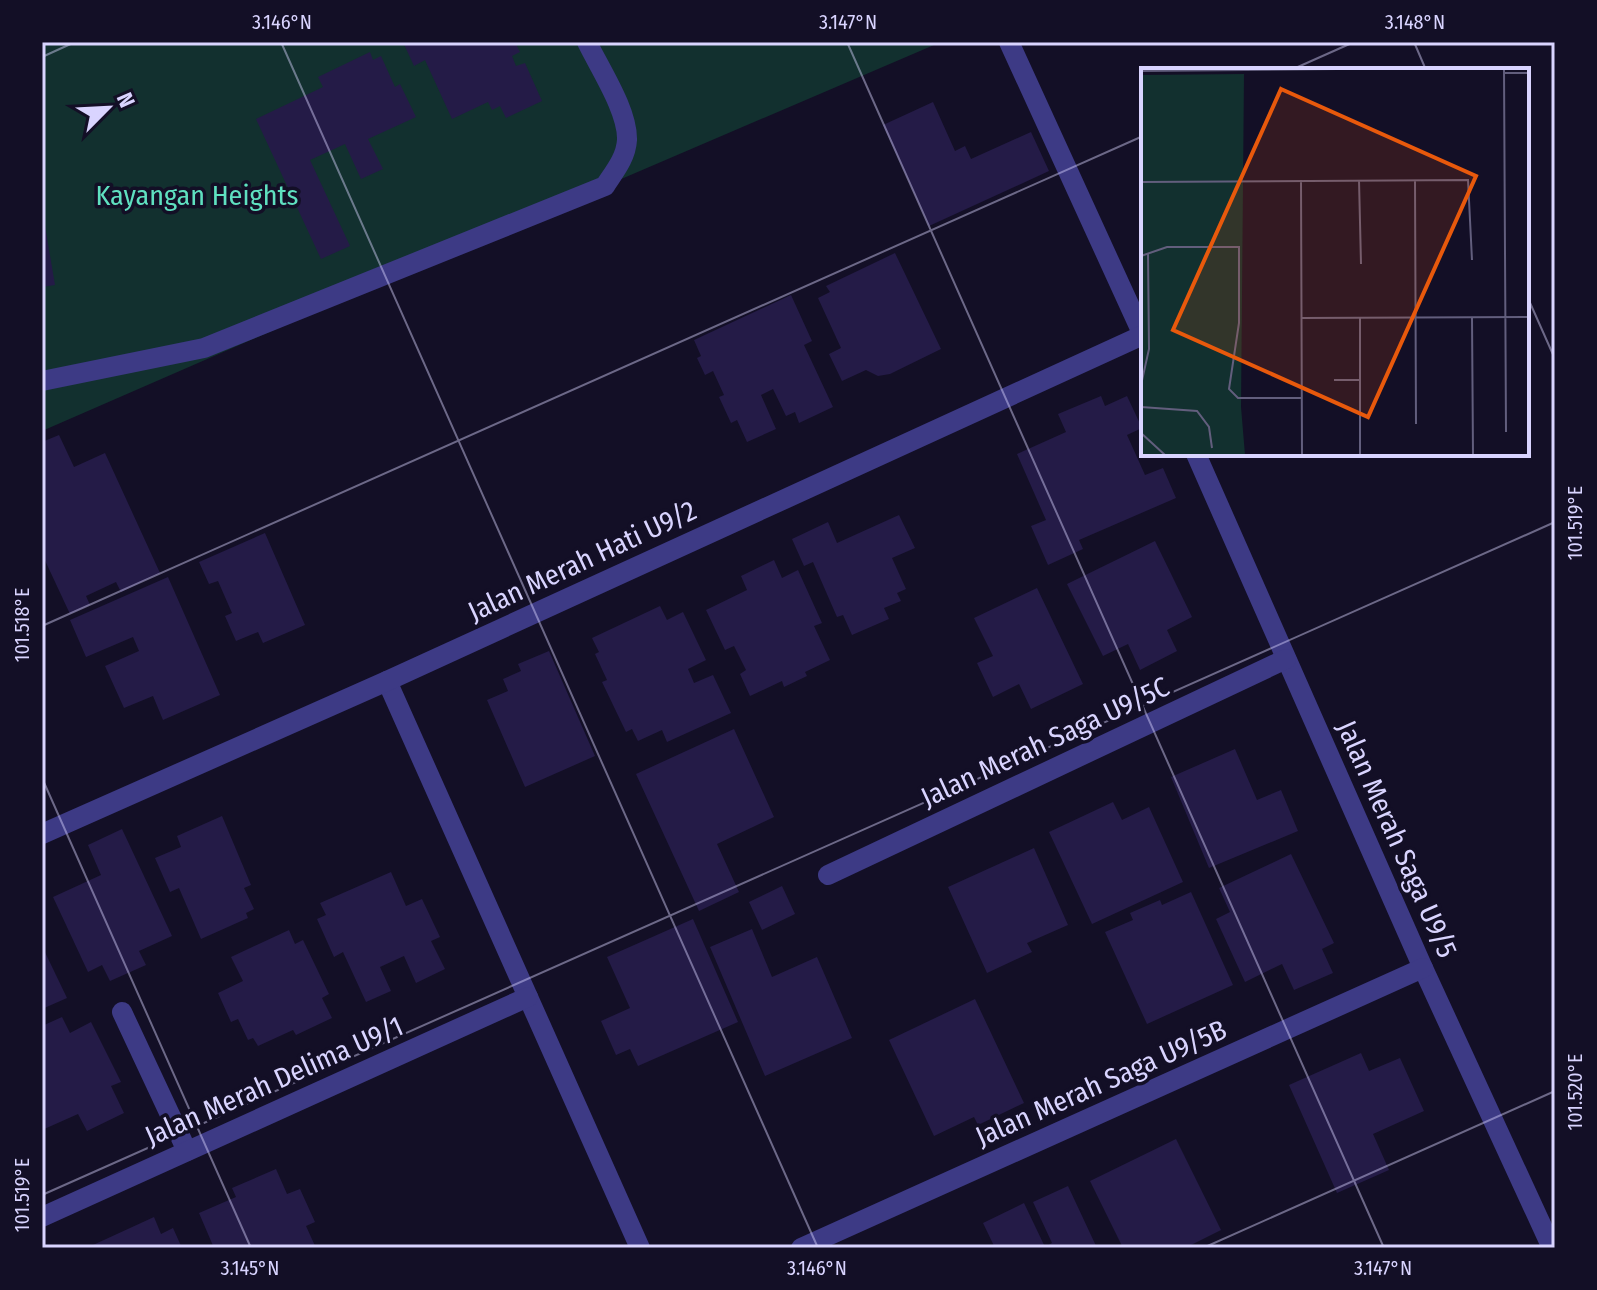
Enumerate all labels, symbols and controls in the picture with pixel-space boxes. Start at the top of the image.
text: 3.146°N [252,10,312,34]
text: 3.147°N [819,10,877,34]
text: 3.148°N [1385,10,1445,34]
north arrow [68,68,148,148]
inset map [1141,68,1529,456]
text: N [111,89,141,112]
park label: Kayangan Heights [95,179,299,212]
text: 101.519°E [1563,486,1587,560]
street label: Jalan Merah Hati U9/2 [463,494,701,628]
text: 101.518°E [10,588,34,662]
street label: Jalan Merah Saga U9/5C [916,670,1174,814]
street label: Jalan Merah Saga U9/5 [1330,715,1464,963]
street label: Jalan Merah Delima U9/1 [140,1009,408,1153]
street label: Jalan Merah Saga U9/5B [970,1013,1232,1153]
text: 101.520°E [1563,1054,1587,1130]
text: 101.519°E [10,1158,34,1232]
text: 3.145°N [220,1256,280,1280]
text: 3.146°N [787,1256,847,1280]
text: 3.147°N [1354,1256,1412,1280]

